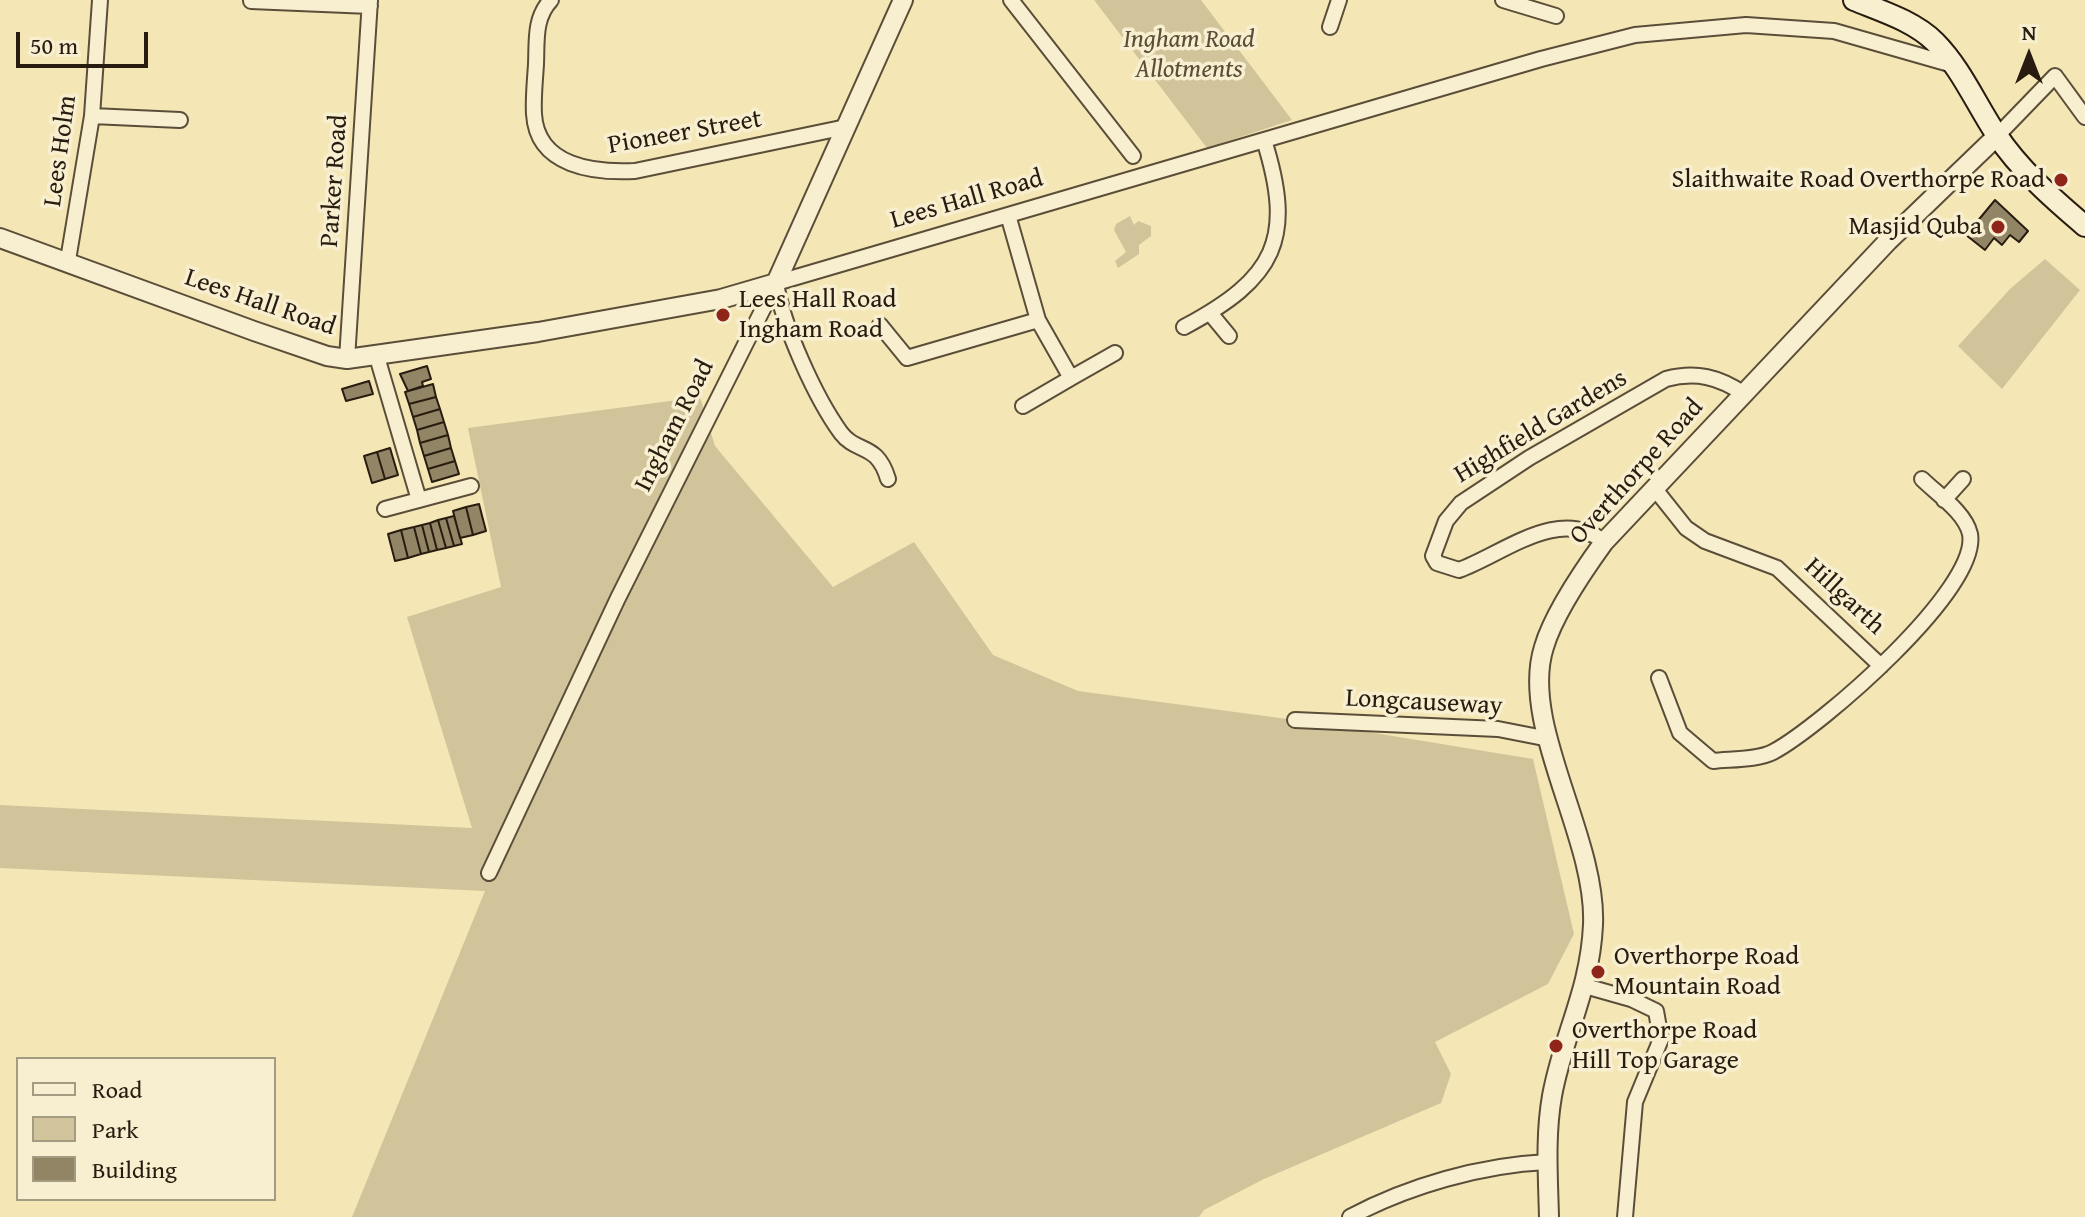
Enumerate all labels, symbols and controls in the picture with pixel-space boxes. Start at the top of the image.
scale bar [20,16,152,66]
north arrow [1989,16,2069,96]
text: N [2022,16,2036,48]
park label: Ingham Road Allotments [1123,24,1255,86]
text: 50 m [30,28,78,63]
street label: Lees Holm [38,93,84,209]
street label: Pioneer Street [606,104,764,162]
street label: Parker Road [315,114,355,248]
street label: Lees Hall Road [887,163,1047,237]
place label: Slaithwaite Road Overthorpe Road [1672,164,2045,196]
marker: Slaithwaite Road Overthorpe Road [2052,171,2070,189]
place label: Masjid Quba [1849,211,1982,243]
marker: Masjid Quba [1989,218,2007,236]
street label: Lees Hall Road [181,263,339,343]
place label: Lees Hall Road Ingham Road [739,284,896,346]
marker: Lees Hall Road Ingham Road [714,306,732,324]
street label: Ingham Road [628,355,722,497]
street label: Highfield Gardens [1449,363,1633,491]
street label: Overthorpe Road [1563,393,1711,551]
street label: Hillgarth [1797,552,1891,642]
street label: Longcauseway [1345,683,1503,723]
place label: Overthorpe Road Mountain Road [1614,941,1799,1002]
marker: Overthorpe Road Mountain Road [1589,963,1607,981]
place label: Overthorpe Road Hill Top Garage [1572,1015,1757,1076]
marker: Overthorpe Road Hill Top Garage [1547,1037,1565,1055]
legend [16,1057,276,1201]
text: Road [92,1072,142,1107]
text: Park [92,1112,138,1147]
text: Building [92,1152,177,1187]

